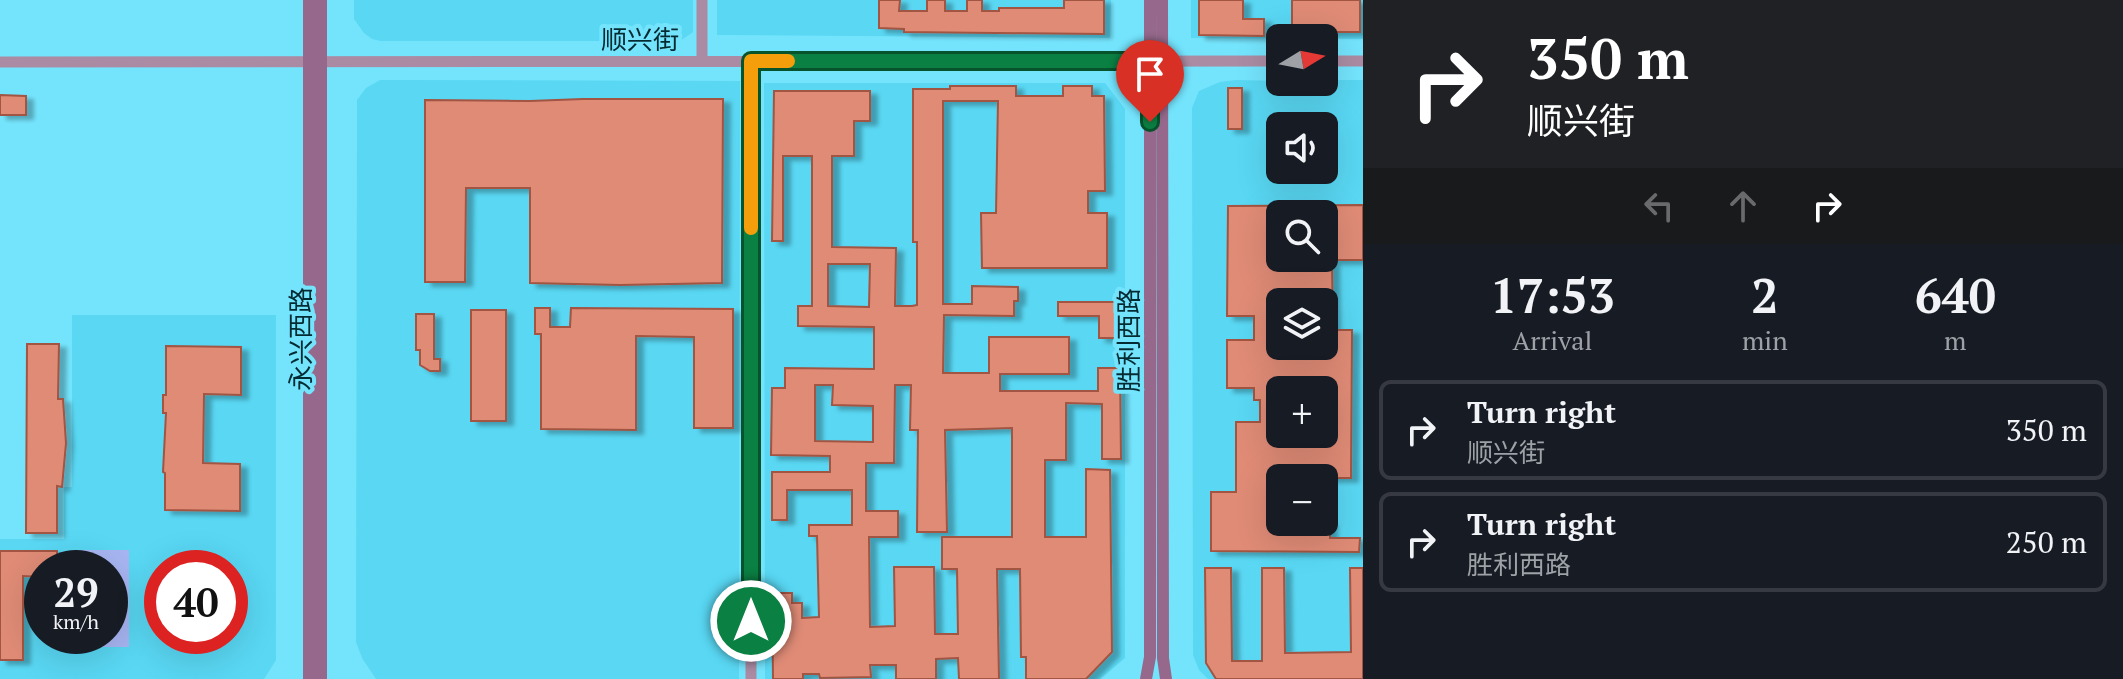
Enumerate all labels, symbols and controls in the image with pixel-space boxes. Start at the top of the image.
text: 350 m [1527,21,1689,95]
street label: 顺兴街 [601,22,679,56]
north arrow [1266,24,1338,96]
map controls [1266,24,1338,536]
icon: right [1395,32,1499,136]
pin [1116,40,1184,122]
icon: arrive [1128,52,1172,96]
text: 顺兴街 [1527,97,1635,144]
button: sound [1266,112,1338,184]
icon: left [1637,184,1681,228]
icon: ahead [1721,184,1765,228]
icon: right [1805,184,1849,228]
button: search [1266,200,1338,272]
text: 17:53 [1490,263,1615,327]
text: 2 [1751,263,1778,327]
text: 640 [1915,263,1996,327]
street label: 永兴西路 [283,287,317,391]
street label: 胜利西路 [1111,288,1145,392]
button: layers [1266,288,1338,360]
text: Arrival [1513,323,1592,357]
text: min [1742,323,1788,357]
text: m [1944,323,1967,357]
button: + [1266,376,1338,448]
text: Turn right [1467,392,1616,432]
icon: right [1399,408,1443,452]
text: 350 m [2006,410,2087,450]
text: 顺兴街 [1467,435,1545,469]
button: − [1266,464,1338,536]
text: Turn right [1467,504,1616,544]
icon: right [1399,520,1443,564]
text: 250 m [2006,522,2087,562]
text: 胜利西路 [1467,547,1571,581]
speed limit sign: 40 [144,550,248,654]
text: 29 [53,565,99,618]
position arrow [709,579,793,663]
text: km/h [53,608,99,635]

